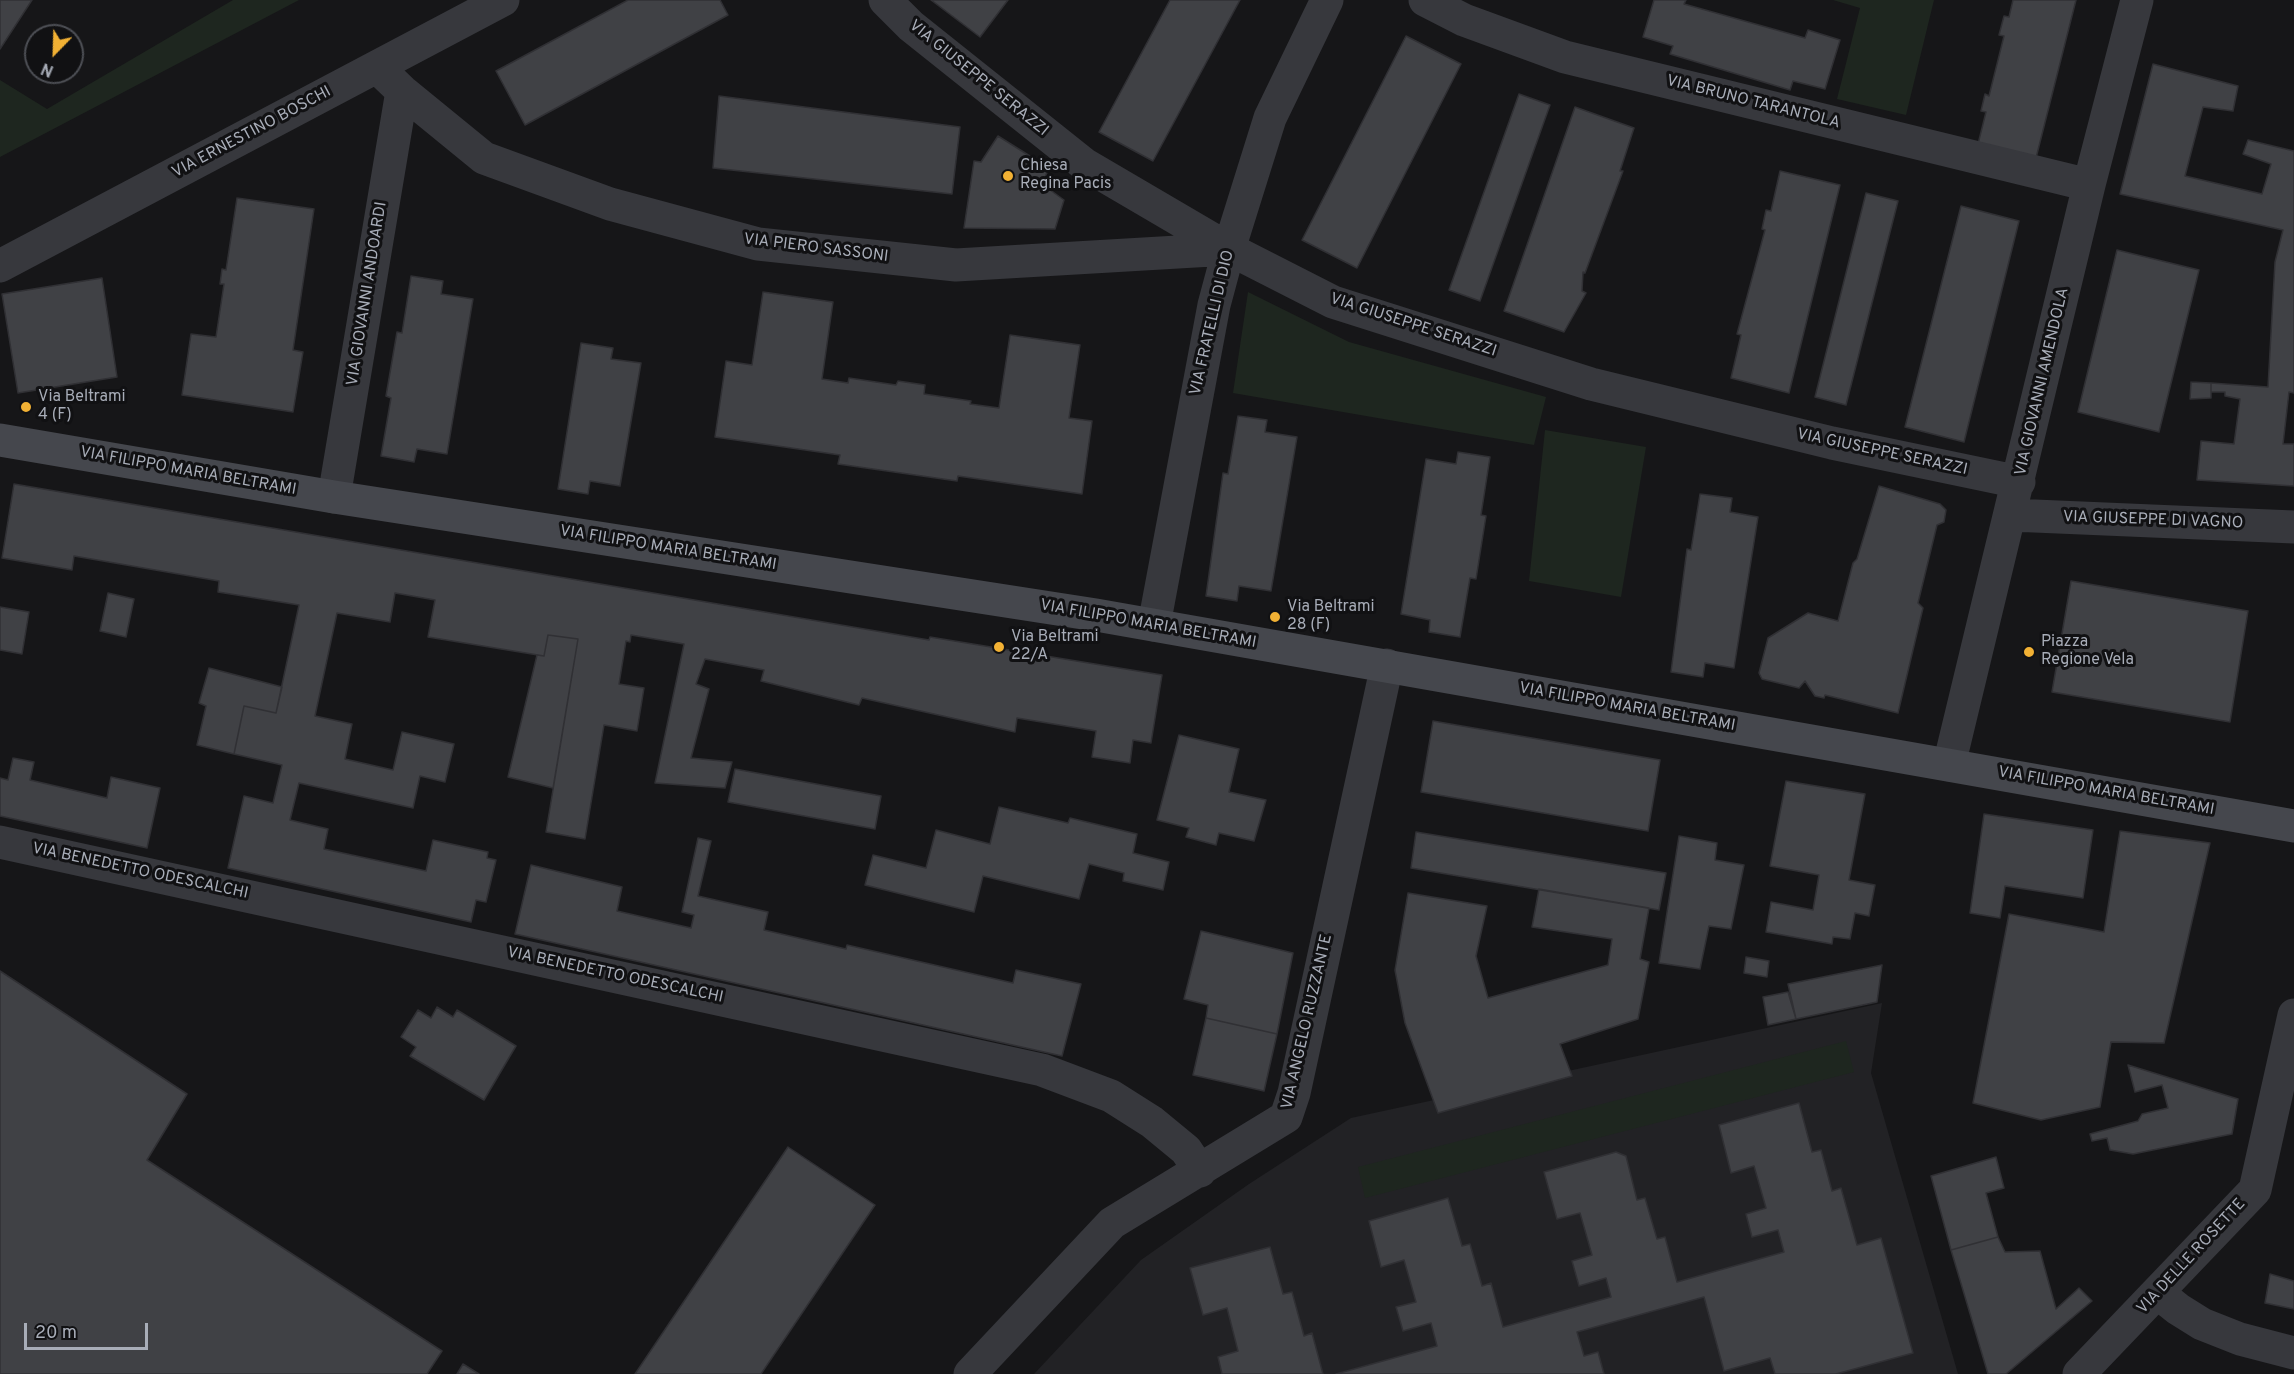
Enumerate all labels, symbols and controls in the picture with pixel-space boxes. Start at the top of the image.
street label: VIA GIUSEPPE SERAZZI [904,17,1052,141]
north arrow [24,24,84,84]
text: N [39,57,57,80]
street label: VIA BRUNO TARANTOLA [1664,72,1842,134]
street label: VIA ERNESTINO BOSCHI [169,83,335,183]
place label: Chiesa Regina Pacis [1020,157,1111,195]
marker: Chiesa Regina Pacis [1001,169,1015,183]
street label: VIA GIOVANNI ANDOARDI [344,201,392,387]
street label: VIA PIERO SASSONI [743,231,889,267]
street label: VIA FRATELLI DI DIO [1187,248,1239,398]
street label: VIA GIOVANNI AMENDOLA [2012,286,2074,478]
street label: VIA GIUSEPPE SERAZZI [1327,290,1499,362]
place label: Via Beltrami 4 (F) [38,388,126,426]
marker: Via Beltrami 4 (F) [19,400,33,414]
street label: VIA GIUSEPPE SERAZZI [1795,426,1969,480]
street label: VIA FILIPPO MARIA BELTRAMI [78,444,298,500]
street label: VIA GIUSEPPE DI VAGNO [2062,508,2244,534]
street label: VIA FILIPPO MARIA BELTRAMI [558,522,778,576]
street label: VIA FILIPPO MARIA BELTRAMI [1038,597,1258,653]
place label: Via Beltrami 28 (F) [1287,598,1375,636]
marker: Via Beltrami 28 (F) [1268,610,1282,624]
place label: Via Beltrami 22/A [1011,628,1099,666]
place label: Piazza Regione Vela [2041,633,2134,671]
marker: Via Beltrami 22/A [992,640,1006,654]
marker: Piazza Regione Vela [2022,645,2036,659]
street label: VIA FILIPPO MARIA BELTRAMI [1517,680,1737,736]
street label: VIA FILIPPO MARIA BELTRAMI [1996,764,2216,820]
street label: VIA BENEDETTO ODESCALCHI [30,840,250,904]
street label: VIA ANGELO RUZZANTE [1279,933,1337,1111]
street label: VIA BENEDETTO ODESCALCHI [505,944,725,1008]
street label: VIA DELLE ROSETTE [2134,1195,2250,1319]
scale bar [27,1311,152,1349]
text: 20 m [35,1322,77,1345]

